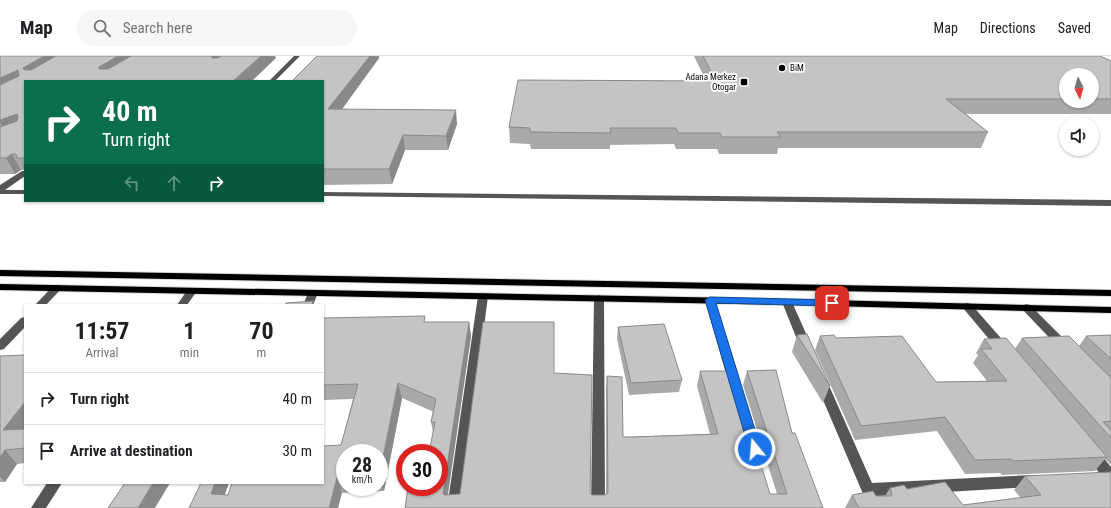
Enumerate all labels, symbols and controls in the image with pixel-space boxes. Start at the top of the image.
search box [77,10,357,46]
text: Map [20,16,53,39]
icon: search [91,17,113,39]
text: Search here [123,19,193,37]
text: Map [934,20,958,36]
text: Directions [980,20,1036,36]
text: Saved [1058,20,1091,36]
marker: BiM [777,63,787,73]
place label: BiM [790,63,804,73]
north arrow [1059,68,1099,108]
map controls [1059,68,1099,156]
place label: Adana Merkez Otogar [685,72,736,92]
marker: Adana Merkez Otogar [739,77,749,87]
text: 40 m [102,95,158,128]
icon: right [36,96,88,148]
button: sound [1059,116,1099,156]
text: Turn right [102,129,170,150]
icon: left [121,172,143,194]
icon: ahead [163,172,185,194]
icon: right [205,172,227,194]
pin [815,286,849,320]
icon: arrive [821,292,843,314]
text: 11:57 [74,317,129,345]
text: 1 [183,317,195,345]
text: 70 [249,317,274,345]
text: Arrival [85,345,118,360]
text: min [180,345,199,360]
text: m [257,345,266,360]
icon: right [36,388,58,410]
text: Turn right [70,390,129,408]
text: 40 m [282,390,312,408]
position arrow [734,428,776,470]
icon: arrive [36,440,58,462]
text: Arrive at destination [70,442,193,460]
text: 30 m [282,442,312,460]
speed limit sign: 30 [396,444,448,496]
text: 28 [352,453,372,477]
text: km/h [352,474,372,485]

